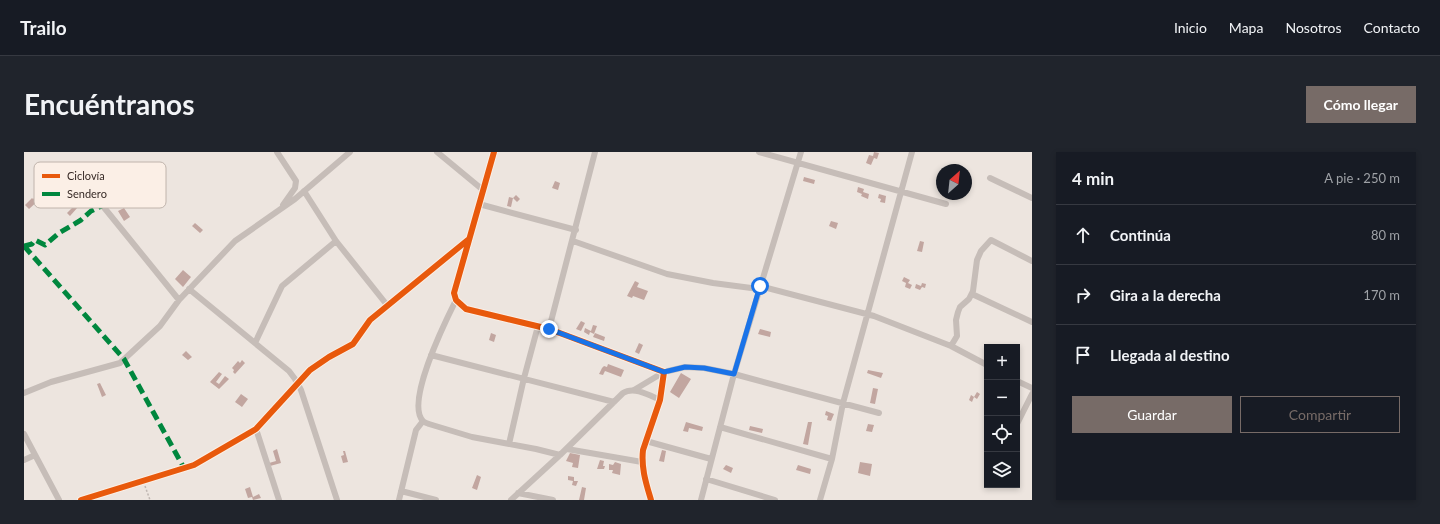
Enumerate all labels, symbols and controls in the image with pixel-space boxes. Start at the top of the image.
text: Trailo [20,16,67,39]
text: Inicio [1174,19,1207,36]
text: Mapa [1229,19,1263,36]
text: Nosotros [1285,19,1342,36]
text: Contacto [1364,19,1420,36]
button: Cómo llegar [1306,86,1416,123]
text: Encuéntranos [24,87,195,121]
legend [34,162,166,208]
north arrow [936,164,972,200]
text: 4 min [1072,168,1114,189]
text: Ciclovía [67,169,105,182]
text: A pie · 250 m [1324,170,1400,186]
text: Sendero [67,187,107,200]
icon: ahead [1072,224,1094,246]
text: Continúa [1110,226,1171,244]
text: 80 m [1371,227,1400,243]
route start [751,277,769,295]
icon: right [1072,284,1094,306]
text: Gira a la derecha [1110,286,1221,304]
text: 170 m [1363,287,1400,303]
route end [540,320,558,338]
map controls [984,344,1020,488]
button: + [984,344,1020,380]
icon: arrive [1072,344,1094,366]
text: Llegada al destino [1110,346,1230,364]
button: − [984,380,1020,416]
button: Guardar [1072,396,1232,433]
button: Compartir [1240,396,1400,433]
button: locate [984,416,1020,452]
button: layers [984,452,1020,488]

